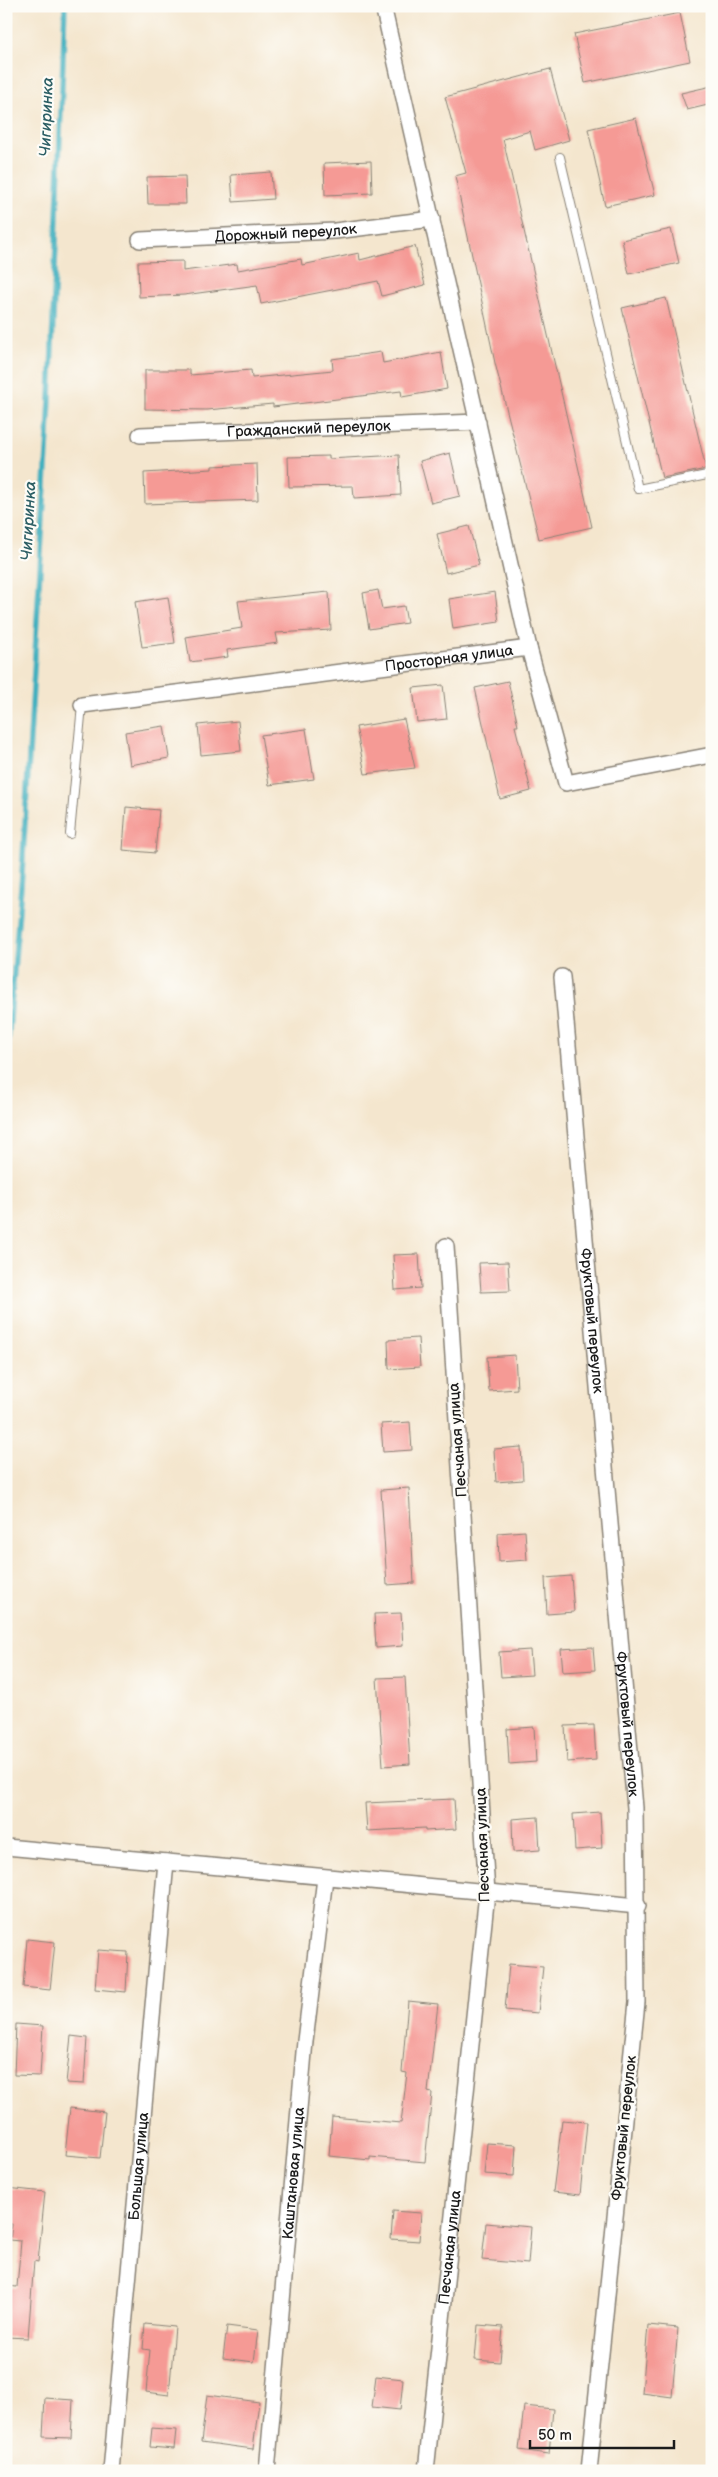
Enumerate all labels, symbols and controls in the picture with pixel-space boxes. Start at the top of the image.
water label: Чигиринка [36,77,58,157]
street label: Дорожный переулок [214,219,358,246]
street label: Гражданский переулок [227,416,391,441]
water label: Чигиринка [17,481,41,561]
street label: Просторная улица [384,641,514,676]
street label: Фруктовый переулок [576,1247,608,1394]
street label: Песчаная улица [445,1382,471,1498]
street label: Фруктовый переулок [612,1651,643,1798]
street label: Песчаная улица [471,1787,494,1903]
street label: Фруктовый переулок [607,2054,641,2202]
street label: Каштановая улица [278,2106,309,2240]
street label: Большая улица [124,2111,153,2221]
street label: Песчаная улица [434,2189,465,2305]
scale bar [530,2417,674,2449]
text: 50 m [538,2426,572,2445]

